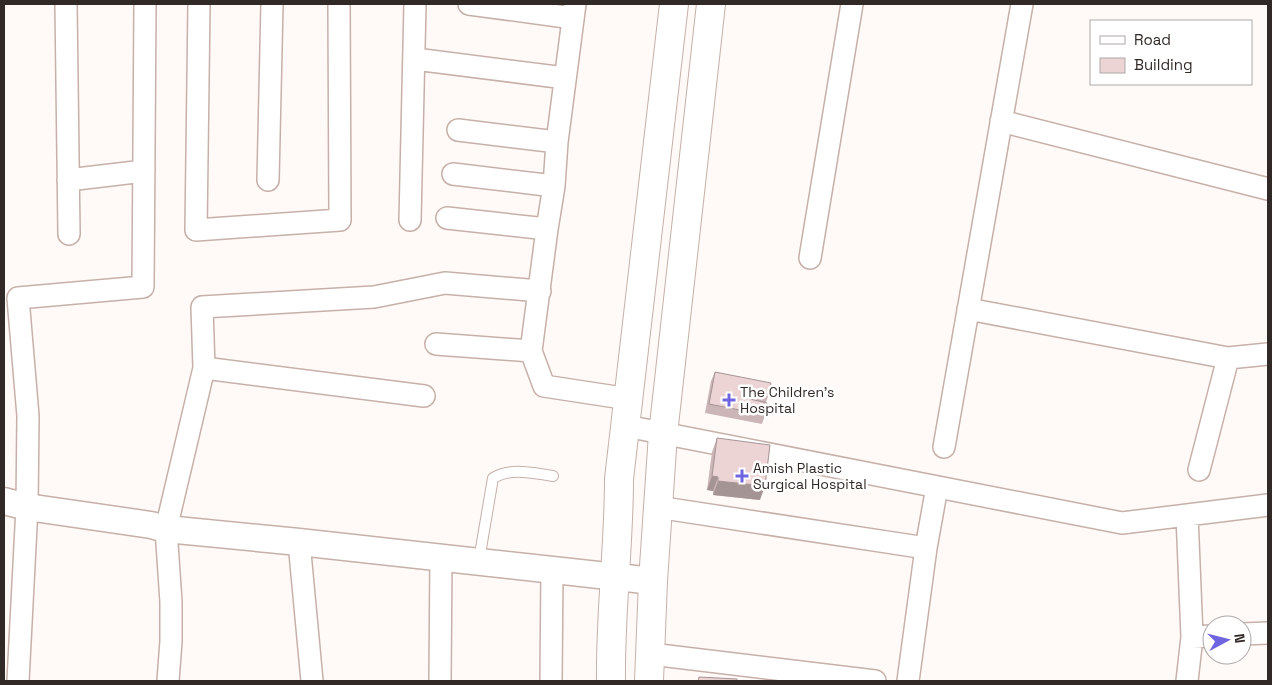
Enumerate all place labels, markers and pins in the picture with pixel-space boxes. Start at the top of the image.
place label: The Children's Hospital [740,383,834,417]
marker: The Children's Hospital [722,393,736,407]
place label: Amish Plastic Surgical Hospital [753,459,867,493]
marker: Amish Plastic Surgical Hospital [735,469,749,483]

